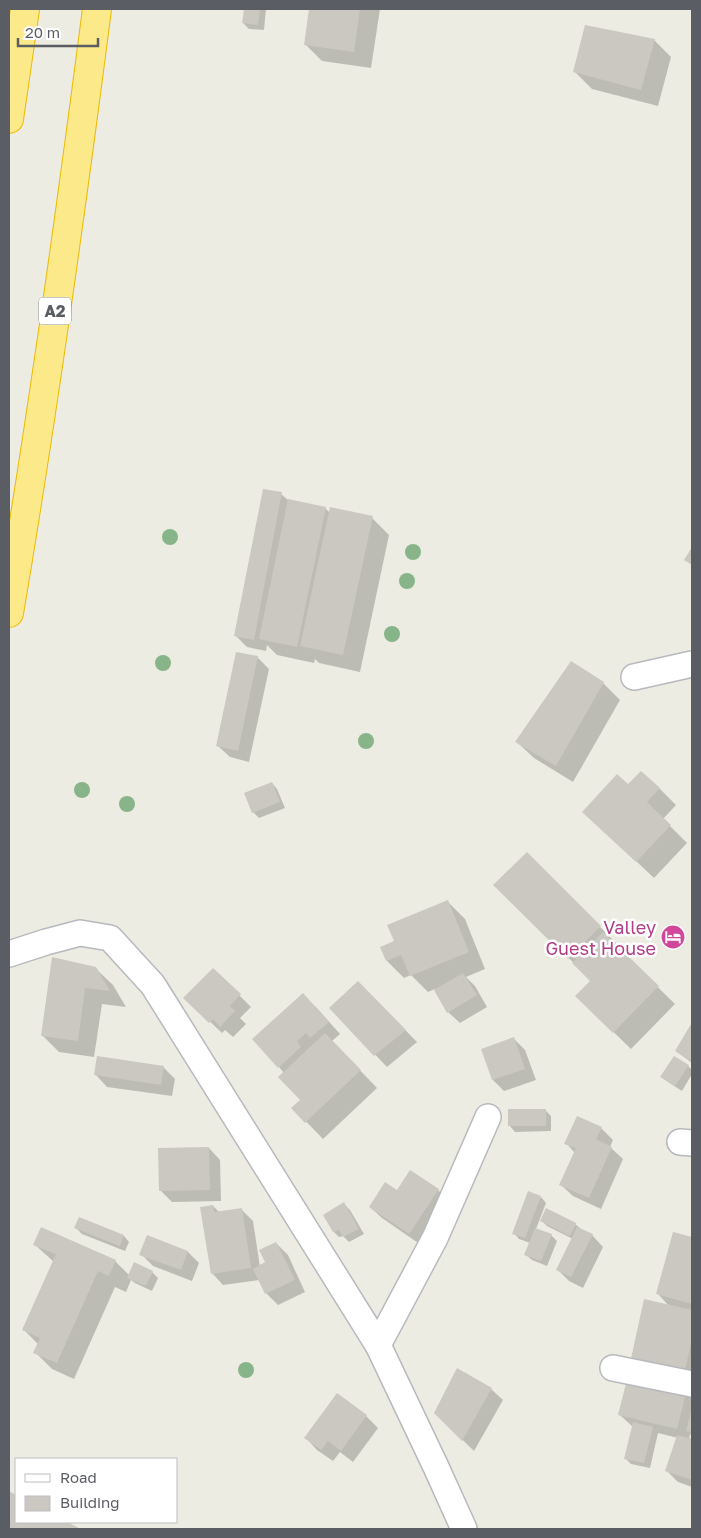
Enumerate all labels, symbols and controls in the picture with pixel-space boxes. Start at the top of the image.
scale bar [18,15,98,47]
text: 20 m [25,23,60,41]
road number: A2 [39,298,71,324]
place label: Valley Guest House [545,916,656,959]
hotel icon: Valley Guest House [660,924,686,950]
legend [15,1458,178,1523]
text: Road [60,1468,97,1486]
text: Building [60,1493,120,1511]

